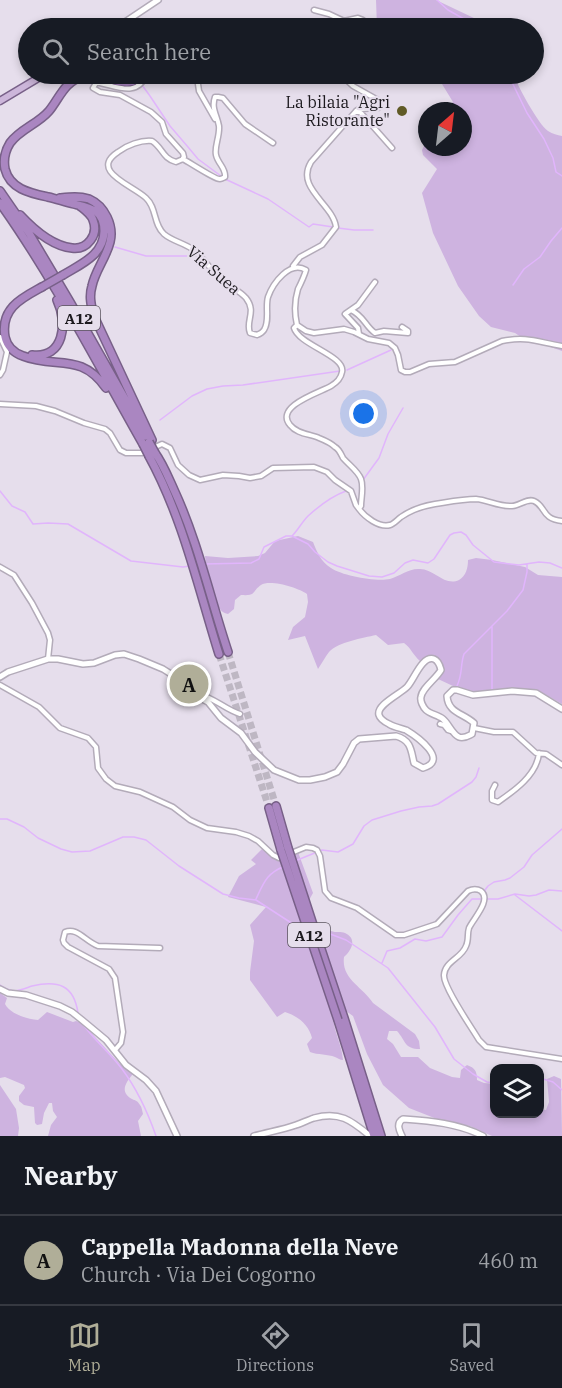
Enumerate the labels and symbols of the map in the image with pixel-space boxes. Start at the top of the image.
place label: La bilaia "Agri Ristorante" [285,92,390,130]
north arrow [418,102,472,156]
marker: La bilaia "Agri Ristorante" [395,104,409,118]
street label: Via Suea [183,241,245,299]
road number: A12 [58,306,100,330]
your location [349,399,378,428]
pin: A [170,662,208,706]
road number: A12 [288,923,330,947]

